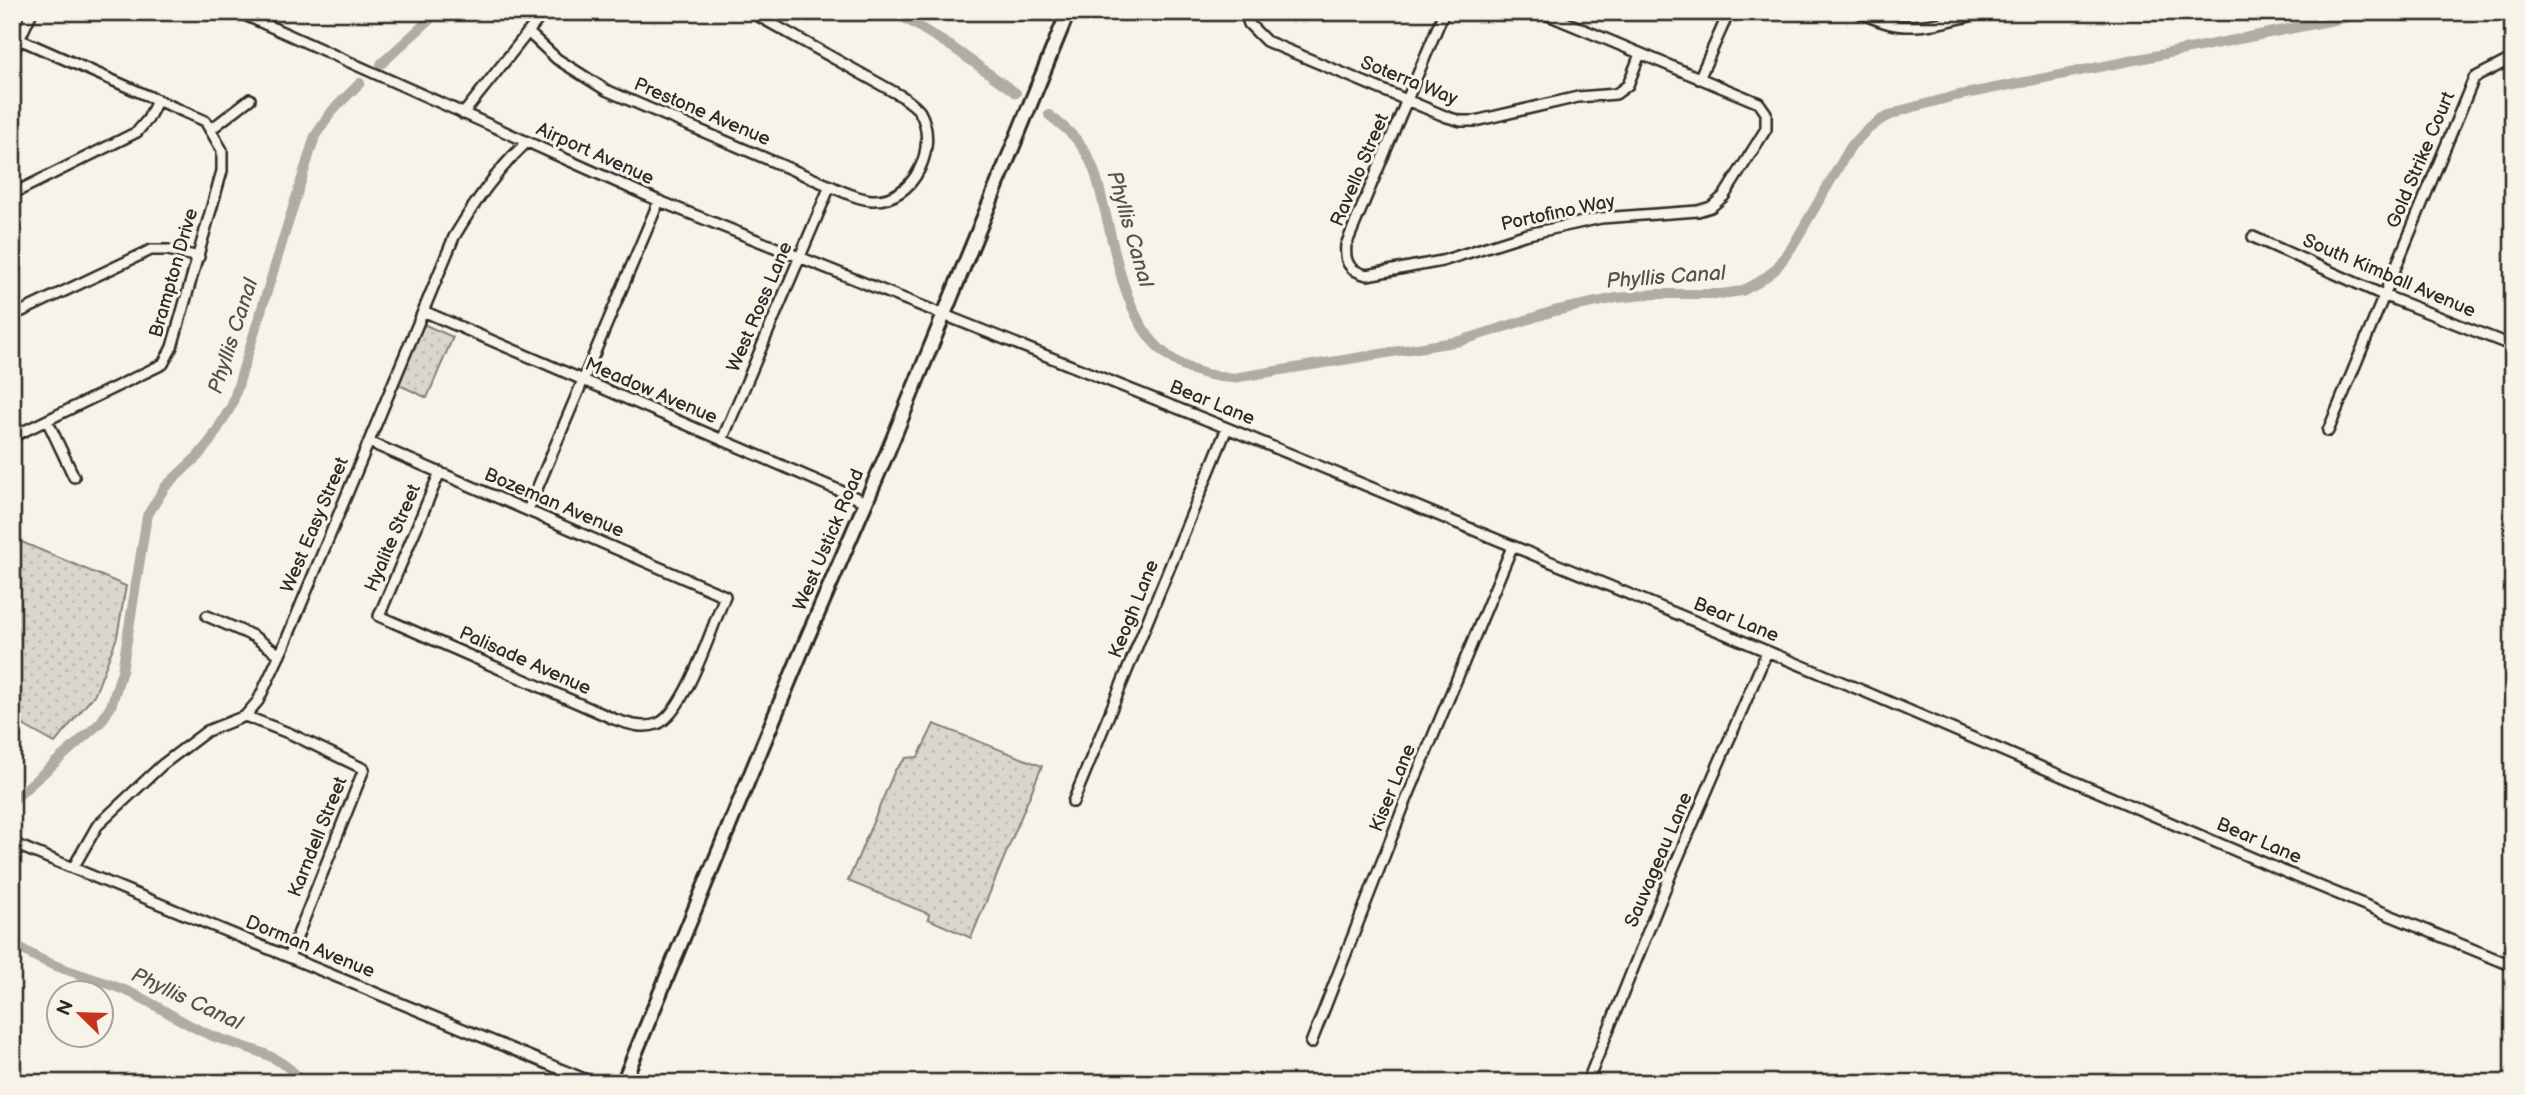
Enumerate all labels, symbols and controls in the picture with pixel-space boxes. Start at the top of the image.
street label: Soterra Way [1357,51,1461,111]
street label: Prestone Avenue [630,73,774,151]
street label: Gold Strike Court [2382,88,2460,232]
street label: Ravello Street [1326,110,1394,230]
street label: Airport Avenue [533,118,657,190]
water label: Phyllis Canal [1101,168,1159,291]
street label: Portofino Way [1499,190,1617,236]
street label: Brampton Drive [145,206,203,340]
street label: South Kimball Avenue [2299,229,2479,323]
street label: West Ross Lane [722,238,798,376]
water label: Phyllis Canal [1605,260,1728,294]
water label: Phyllis Canal [203,274,264,397]
street label: Meadow Avenue [581,353,721,429]
street label: Bear Lane [1166,375,1258,431]
street label: West Easy Street [276,454,354,596]
street label: Bozeman Avenue [481,463,627,543]
street label: West Ustick Road [789,466,869,614]
street label: Hyalite Street [360,480,426,595]
street label: Keogh Lane [1104,557,1164,661]
street label: Bear Lane [1690,592,1782,648]
street label: Palisade Avenue [456,622,594,700]
street label: Kiser Lane [1365,741,1421,835]
street label: Karndell Street [283,773,353,901]
street label: Sauvageau Lane [1620,789,1698,931]
street label: Bear Lane [2213,813,2305,869]
street label: Dorman Avenue [242,911,378,983]
water label: Phyllis Canal [127,962,248,1036]
north arrow [46,979,116,1050]
text: N [52,997,79,1019]

